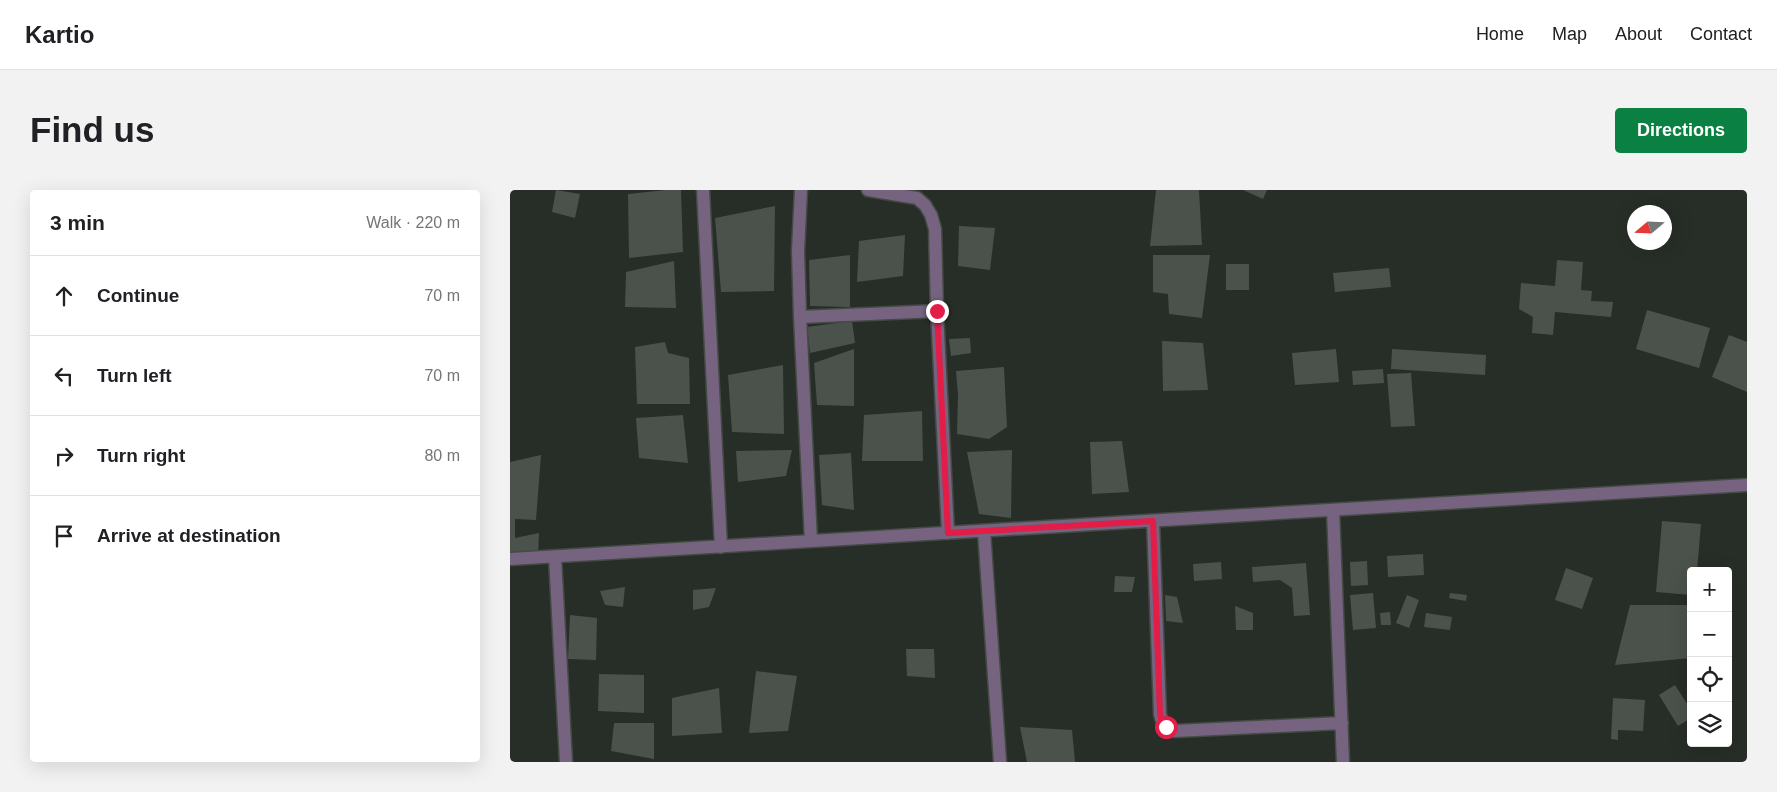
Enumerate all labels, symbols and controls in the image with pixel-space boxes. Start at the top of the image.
text: Kartio [25,21,94,48]
text: Home [1476,24,1524,44]
text: Map [1552,24,1587,44]
text: About [1615,24,1662,44]
text: Contact [1690,24,1752,44]
button: Directions [1615,108,1747,153]
text: Find us [30,110,154,149]
north arrow [1627,205,1672,250]
text: 3 min [50,211,105,234]
text: Walk · 220 m [366,214,460,231]
icon: ahead [50,282,78,310]
text: Continue [97,285,179,306]
text: 70 m [424,287,460,304]
route end [926,300,949,323]
icon: left [50,362,78,390]
text: Turn left [97,365,172,386]
text: 70 m [424,367,460,384]
icon: right [50,442,78,470]
text: Turn right [97,445,185,466]
text: 80 m [424,447,460,464]
icon: arrive [50,522,78,550]
text: Arrive at destination [97,525,281,546]
map controls [1687,567,1732,747]
button: + [1687,567,1732,612]
button: − [1687,612,1732,657]
button: locate [1687,657,1732,702]
button: layers [1687,702,1732,747]
route start [1155,716,1178,739]

